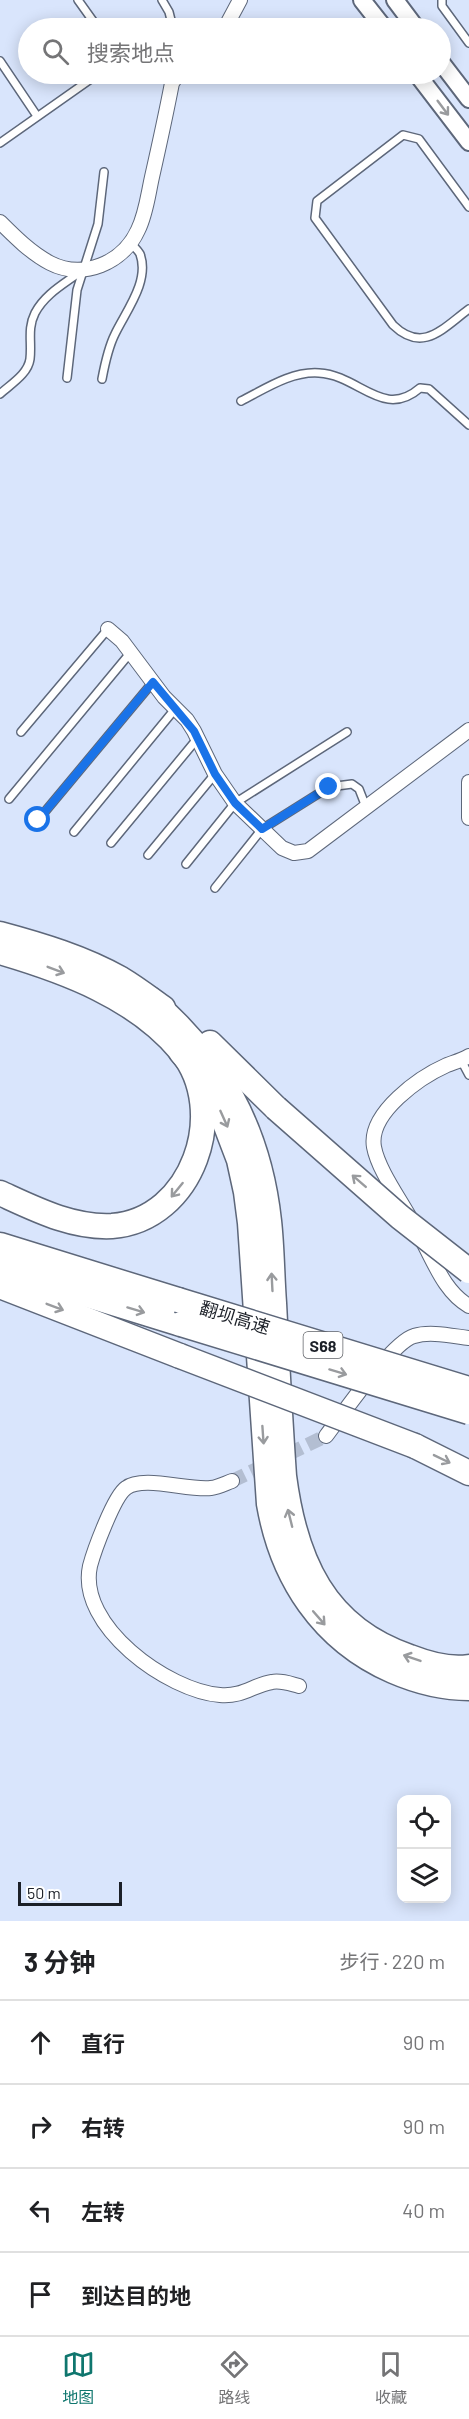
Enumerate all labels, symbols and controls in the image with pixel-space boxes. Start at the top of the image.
search box [18,18,451,84]
icon: search [39,35,72,68]
text: 搜索地点 [87,39,175,65]
one-way arrow [437,99,450,115]
route end [315,773,341,799]
route start [24,806,50,832]
one-way arrow [46,966,64,977]
one-way arrow [219,1109,230,1127]
one-way arrow [351,1174,367,1187]
one-way arrow [171,1181,184,1197]
one-way arrow [267,1272,278,1292]
street label: 翻坝高速 [197,1296,273,1338]
one-way arrow [45,1303,63,1314]
one-way arrow [126,1305,145,1316]
road number: S68 [304,1332,342,1358]
one-way arrow [328,1367,347,1378]
one-way arrow [258,1425,269,1445]
one-way arrow [433,1454,451,1465]
one-way arrow [284,1509,296,1528]
one-way arrow [312,1610,326,1625]
one-way arrow [403,1652,422,1663]
map controls [397,1795,451,1903]
button: locate [397,1795,451,1849]
button: layers [397,1849,451,1903]
scale bar [18,1879,122,1906]
text: 50 m [27,1883,61,1902]
text: 3 分钟 [24,1946,95,1977]
text: 步行 · 220 m [340,1949,445,1973]
icon: ahead [24,2026,57,2059]
text: 直行 [81,2030,125,2056]
text: 90 m [403,2030,445,2054]
icon: right [24,2110,57,2143]
text: 右转 [81,2114,125,2140]
text: 90 m [403,2114,445,2138]
icon: left [24,2194,57,2227]
text: 左转 [81,2198,125,2224]
text: 40 m [402,2198,445,2222]
icon: arrive [24,2278,57,2311]
text: 到达目的地 [81,2282,191,2308]
tab: 地图 [62,2348,95,2408]
tab: 路线 [218,2348,251,2408]
tab: 收藏 [374,2348,407,2408]

